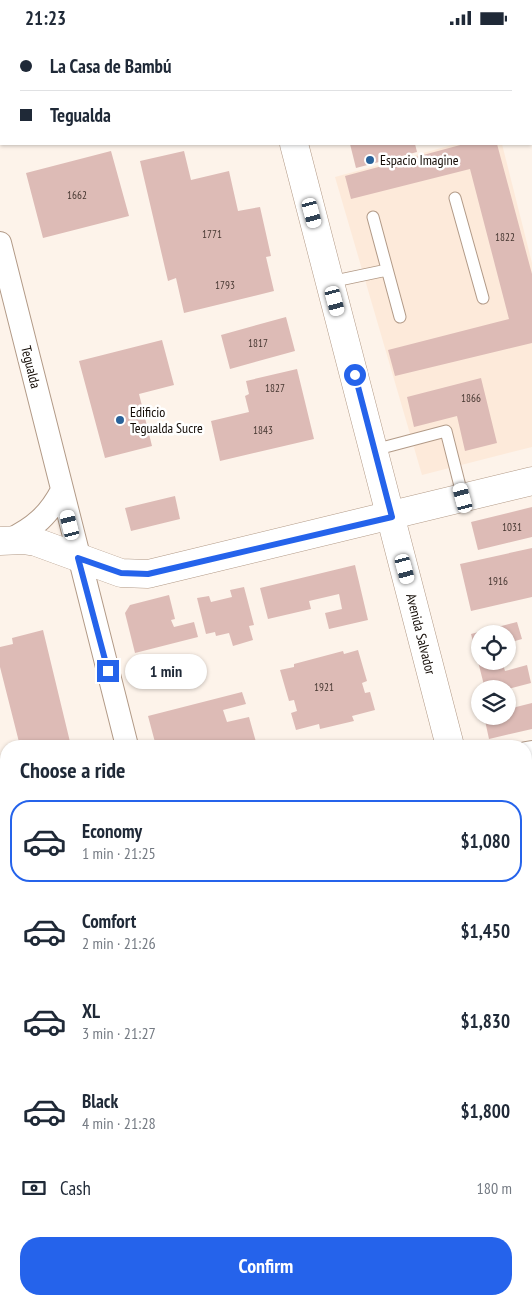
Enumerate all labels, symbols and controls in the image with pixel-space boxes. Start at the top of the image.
text: 21:23 [25,6,66,30]
text: La Casa de Bambú [50,54,171,78]
text: Tegualda [50,103,111,127]
place label: Espacio Imagine [380,151,459,169]
marker: Espacio Imagine [364,154,376,166]
house number: 1662 [67,188,87,202]
car [300,197,323,229]
house number: 1771 [202,227,222,241]
house number: 1822 [495,230,515,244]
house number: 1793 [215,278,235,292]
car [323,285,346,317]
house number: 1817 [248,336,268,350]
street label: Tegualda [17,344,45,390]
route start [344,364,366,386]
house number: 1827 [265,381,285,395]
house number: 1866 [461,391,481,405]
place label: Edificio Tegualda Sucre [130,403,203,437]
marker: Edificio Tegualda Sucre [114,414,126,426]
house number: 1843 [253,423,273,437]
car [451,482,474,514]
car [59,509,80,541]
house number: 1031 [502,520,522,534]
car [393,553,416,585]
house number: 1916 [488,574,508,588]
street label: Avenida Salvador [402,592,440,677]
map controls [471,625,516,725]
button: locate [471,625,516,670]
callout: 1 min [126,653,208,689]
route end [97,660,119,682]
text: 1 min [150,661,182,681]
house number: 1921 [314,680,334,694]
button: layers [471,680,516,725]
text: Choose a ride [20,756,125,784]
icon: car [22,819,67,864]
text: Economy [82,819,142,843]
text: $1,080 [460,829,510,853]
text: 1 min · 21:25 [82,843,156,863]
icon: car [22,909,67,954]
text: Comfort [82,909,136,933]
text: $1,450 [460,919,510,943]
text: 2 min · 21:26 [82,933,156,953]
icon: car [22,999,67,1044]
text: XL [82,999,100,1023]
text: $1,830 [460,1009,510,1033]
text: 3 min · 21:27 [82,1023,156,1043]
icon: car [22,1089,67,1134]
text: Black [82,1089,118,1113]
text: $1,800 [460,1099,510,1123]
text: 4 min · 21:28 [82,1113,156,1133]
icon: cash [20,1174,48,1202]
text: Cash [60,1176,91,1200]
text: 180 m [477,1178,512,1198]
button: Confirm [20,1237,512,1295]

